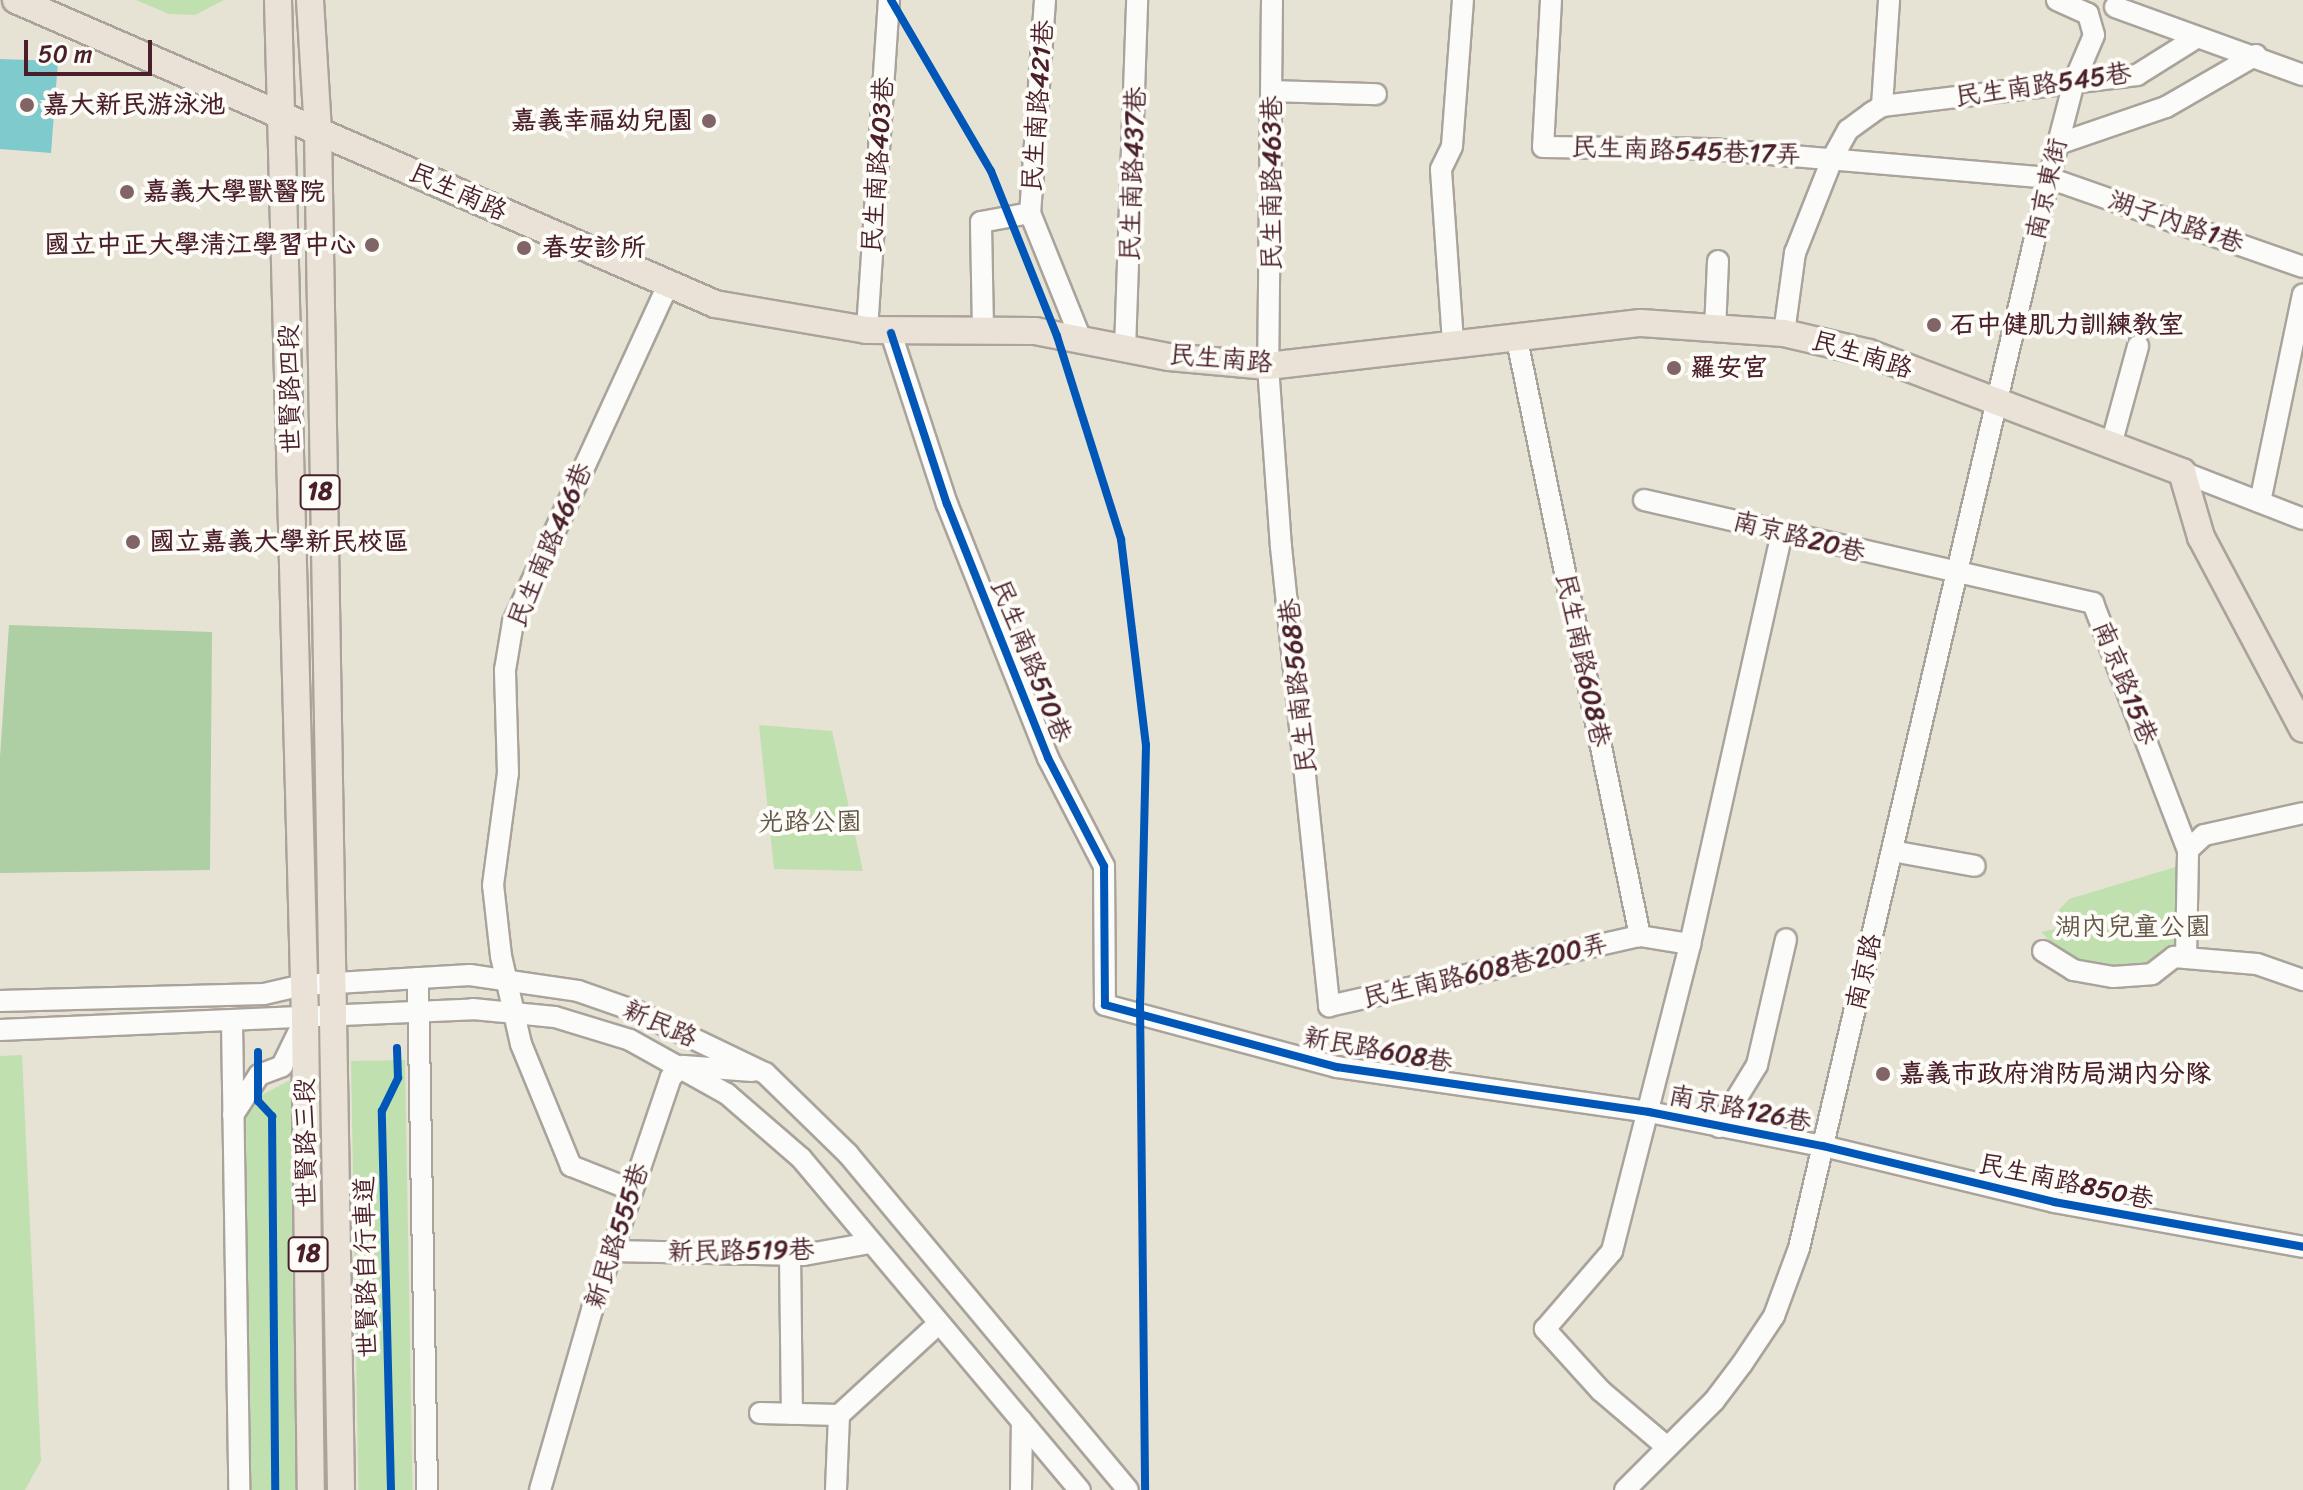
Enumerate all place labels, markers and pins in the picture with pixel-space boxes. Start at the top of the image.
place label: 嘉大新民游泳池 [43,89,225,121]
marker: 嘉大新民游泳池 [18,96,36,114]
place label: 嘉義幸福幼兒園 [511,105,693,137]
marker: 嘉義幸福幼兒園 [700,112,718,130]
place label: 嘉義大學獸醫院 [143,176,325,208]
marker: 嘉義大學獸醫院 [118,183,136,201]
place label: 國立中正大學清江學習中心 [44,229,356,261]
place label: 春安診所 [542,232,646,264]
marker: 國立中正大學清江學習中心 [363,236,381,254]
marker: 春安診所 [513,237,535,259]
place label: 石中健肌力訓練教室 [1950,309,2184,341]
marker: 石中健肌力訓練教室 [1925,316,1943,334]
place label: 羅安宮 [1690,352,1768,384]
marker: 羅安宮 [1665,359,1683,377]
place label: 國立嘉義大學新民校區 [149,526,409,558]
marker: 國立嘉義大學新民校區 [124,533,142,551]
place label: 嘉義市政府消防局湖內分隊 [1899,1058,2211,1090]
marker: 嘉義市政府消防局湖內分隊 [1874,1065,1892,1083]

